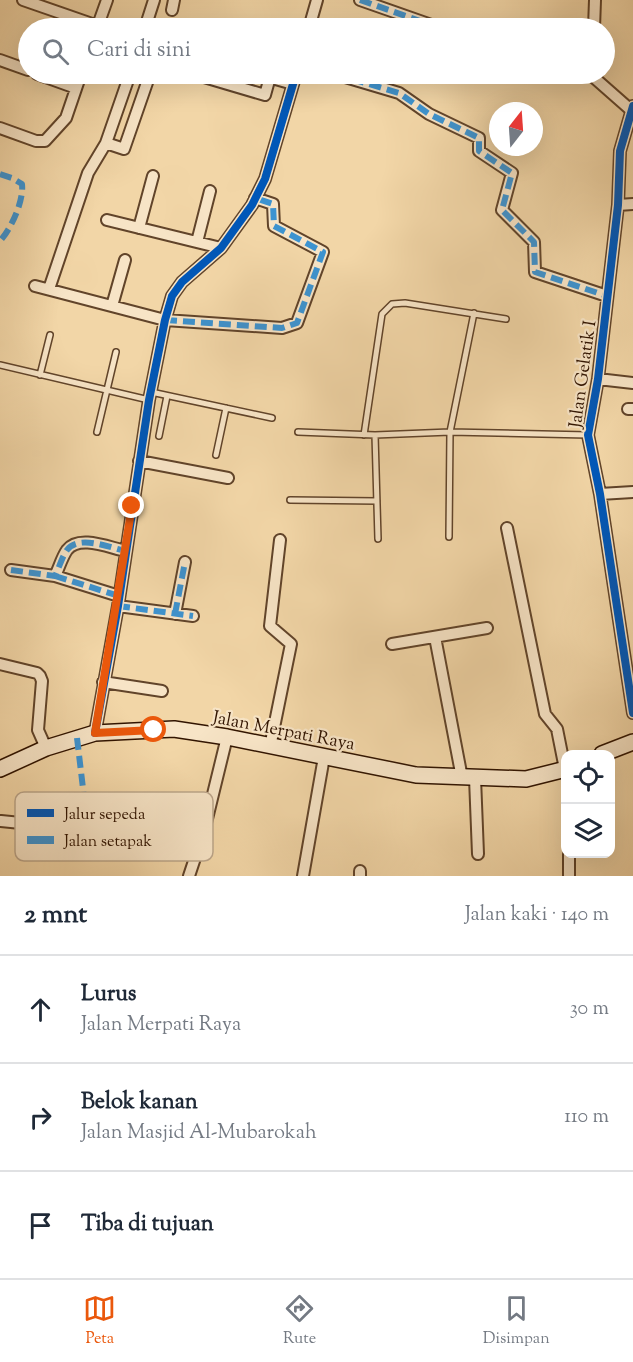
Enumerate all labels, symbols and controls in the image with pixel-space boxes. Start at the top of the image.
search box [18,18,615,84]
icon: search [39,35,72,68]
text: Cari di sini [87,35,191,67]
north arrow [489,102,543,156]
street label: Jalan Gelatik I [563,319,604,431]
route end [118,492,144,518]
street label: Jalan Merpati Raya [209,705,357,758]
route start [140,716,166,742]
map controls [561,750,615,858]
button: locate [561,750,615,804]
legend [15,792,213,861]
text: Jalur sepeda [63,804,146,827]
button: layers [561,804,615,858]
text: Jalan setapak [63,831,152,854]
text: 2 mnt [24,897,87,934]
text: Jalan kaki · 140 m [465,901,609,930]
text: Lurus [81,979,137,1011]
icon: ahead [24,993,57,1026]
text: 30 m [570,995,609,1024]
text: Jalan Merpati Raya [81,1011,241,1040]
text: Belok kanan [81,1087,198,1119]
icon: right [24,1101,57,1134]
text: 110 m [564,1103,609,1132]
text: Jalan Masjid Al-Mubarokah [81,1119,317,1148]
icon: arrive [24,1209,57,1242]
text: Tiba di tujuan [81,1209,214,1241]
tab: Peta [83,1292,116,1351]
tab: Rute [283,1292,316,1351]
tab: Disimpan [483,1292,550,1351]

